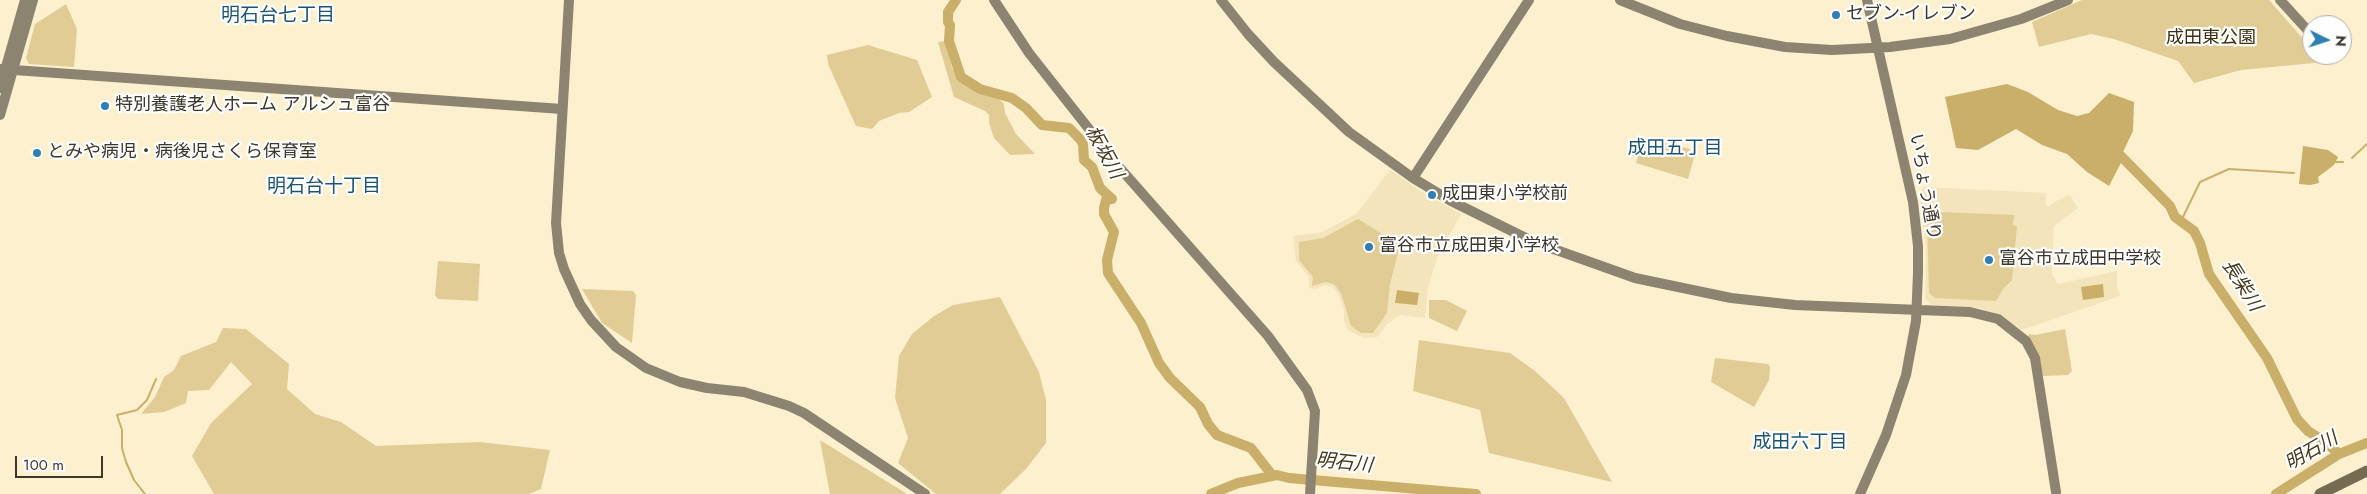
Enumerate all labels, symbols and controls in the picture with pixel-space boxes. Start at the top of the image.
place label: セブン-イレブン [1846,4,1976,26]
district label: 明石台七丁目 [221,5,335,27]
marker: セブン-イレブン [1830,9,1842,21]
north arrow [2302,15,2352,65]
park label: 成田東公園 [2166,28,2256,50]
text: N [2331,35,2351,47]
place label: 特別養護老人ホーム アルシュ富谷 [115,95,390,117]
marker: 特別養護老人ホーム アルシュ富谷 [99,100,111,112]
water label: 板坂川 [1079,123,1127,183]
street label: いちょう通り [1904,132,1944,242]
district label: 成田五丁目 [1628,138,1722,160]
place label: とみや病児・病後児さくら保育室 [47,142,317,164]
marker: とみや病児・病後児さくら保育室 [31,147,43,159]
district label: 明石台十丁目 [267,176,381,198]
place label: 成田東小学校前 [1442,184,1568,206]
marker: 成田東小学校前 [1426,189,1438,201]
place label: 富谷市立成田東小学校 [1379,236,1559,258]
marker: 富谷市立成田東小学校 [1363,241,1375,253]
place label: 富谷市立成田中学校 [1999,249,2161,271]
marker: 富谷市立成田中学校 [1983,254,1995,266]
water label: 長柴川 [2216,256,2266,316]
water label: 明石川 [2282,428,2342,476]
district label: 成田六丁目 [1753,432,1847,454]
scale bar [18,446,105,478]
water label: 明石川 [1314,450,1374,478]
text: 100 m [23,454,64,476]

